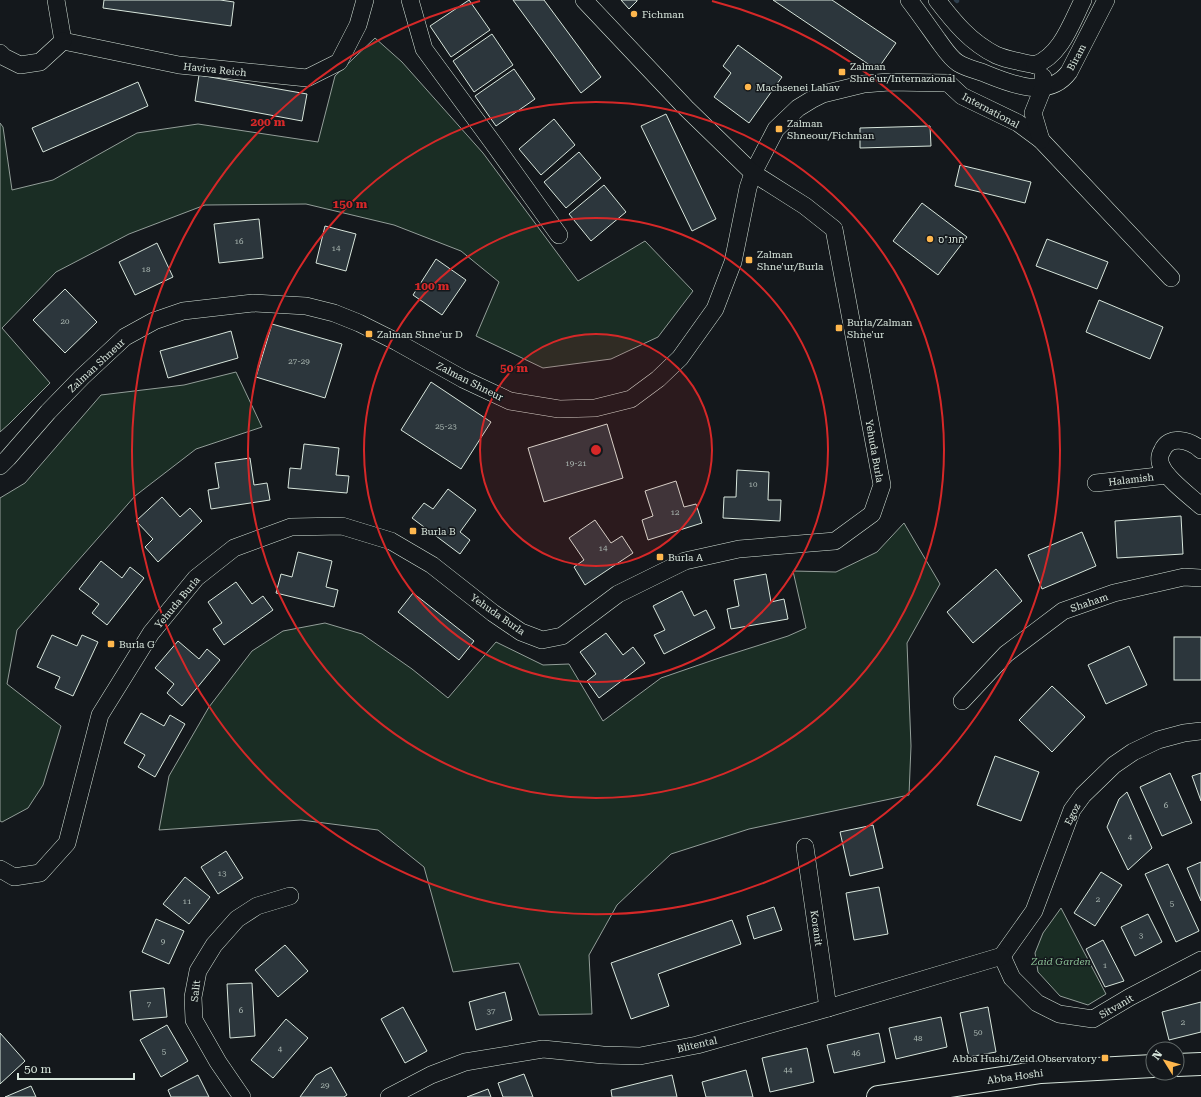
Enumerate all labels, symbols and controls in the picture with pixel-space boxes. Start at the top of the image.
marker: Fichman [629,9,639,19]
place label: Fichman [642,9,685,20]
street label: Biram [1065,42,1088,72]
street label: Haviva Reich [183,61,248,78]
place label: Zalman Shne'ur/Internazional [850,61,955,84]
marker: Zalman Shne'ur/Internazional [837,67,847,77]
marker: Machsenei Lahav [743,82,753,92]
place label: Machsenei Lahav [756,82,840,93]
street label: International [960,91,1021,130]
text: 200 m [251,115,286,129]
place label: Zalman Shneour/Fichman [787,118,875,141]
marker: Zalman Shneour/Fichman [774,124,784,134]
text: 150 m [333,197,368,211]
marker: מתנ"ס [925,234,935,244]
place label: מתנ"ס [938,234,964,245]
house number: 16 [235,237,244,246]
house number: 14 [332,244,341,253]
place label: Zalman Shne'ur/Burla [757,249,824,272]
marker: Zalman Shne'ur/Burla [744,255,754,265]
house number: 18 [142,265,151,274]
text: 100 m [415,279,450,293]
house number: 20 [61,317,70,326]
place label: Burla/Zalman Shne'ur [847,317,913,340]
marker: Burla/Zalman Shne'ur [834,323,844,333]
marker: Zalman Shne'ur D [364,329,374,339]
place label: Zalman Shne'ur D [377,329,463,340]
street label: Zalman Shneur [66,336,127,394]
house number: 27-29 [288,357,310,366]
street label: Zalman Shneur [435,360,505,403]
text: 50 m [500,361,528,375]
street label: Yehuda Burla [864,419,886,484]
house number: 25-23 [435,422,457,431]
centre of rings [589,443,603,457]
house number: 19-21 [565,459,587,468]
street label: Halamish [1108,471,1155,488]
house number: 10 [749,480,758,489]
house number: 12 [671,508,680,517]
marker: Burla B [408,526,418,536]
place label: Burla B [421,526,456,537]
house number: 14 [599,544,608,553]
marker: Burla A [655,552,665,562]
place label: Burla A [668,552,703,563]
street label: Yehuda Burla [153,574,202,630]
street label: Shaham [1069,591,1109,614]
street label: Yehuda Burla [468,592,528,638]
marker: Burla G [106,639,116,649]
place label: Burla G [119,639,155,650]
street label: Egoz [1062,801,1083,827]
house number: 6 [1164,801,1169,810]
house number: 4 [1128,833,1133,842]
house number: 13 [218,869,227,878]
house number: 2 [1096,895,1101,904]
house number: 11 [183,897,192,906]
house number: 5 [1170,899,1175,908]
street label: Koranit [809,909,824,947]
house number: 3 [1139,931,1144,940]
house number: 9 [161,937,166,946]
park label: Zaid Garden [1030,956,1091,967]
house number: 1 [1103,961,1108,970]
street label: Salit [189,979,202,1002]
street label: Sitvanit [1097,992,1136,1021]
house number: 7 [147,1000,152,1009]
house number: 6 [239,1006,244,1015]
house number: 37 [487,1007,496,1016]
house number: 2 [1181,1018,1186,1027]
house number: 50 [974,1028,983,1037]
house number: 48 [914,1034,923,1043]
street label: Blitental [676,1035,718,1054]
north arrow [1145,1041,1185,1081]
house number: 4 [278,1045,283,1054]
house number: 5 [162,1047,167,1056]
text: N [1150,1048,1165,1063]
house number: 46 [852,1049,861,1058]
place label: Abba Hushi/Zeid Observatory [952,1053,1097,1064]
marker: Abba Hushi/Zeid Observatory [1100,1053,1110,1063]
scale bar [18,1055,134,1081]
text: 50 m [24,1062,51,1076]
house number: 44 [784,1066,793,1075]
street label: Abba Hoshi [986,1067,1044,1086]
house number: 29 [321,1081,330,1090]

